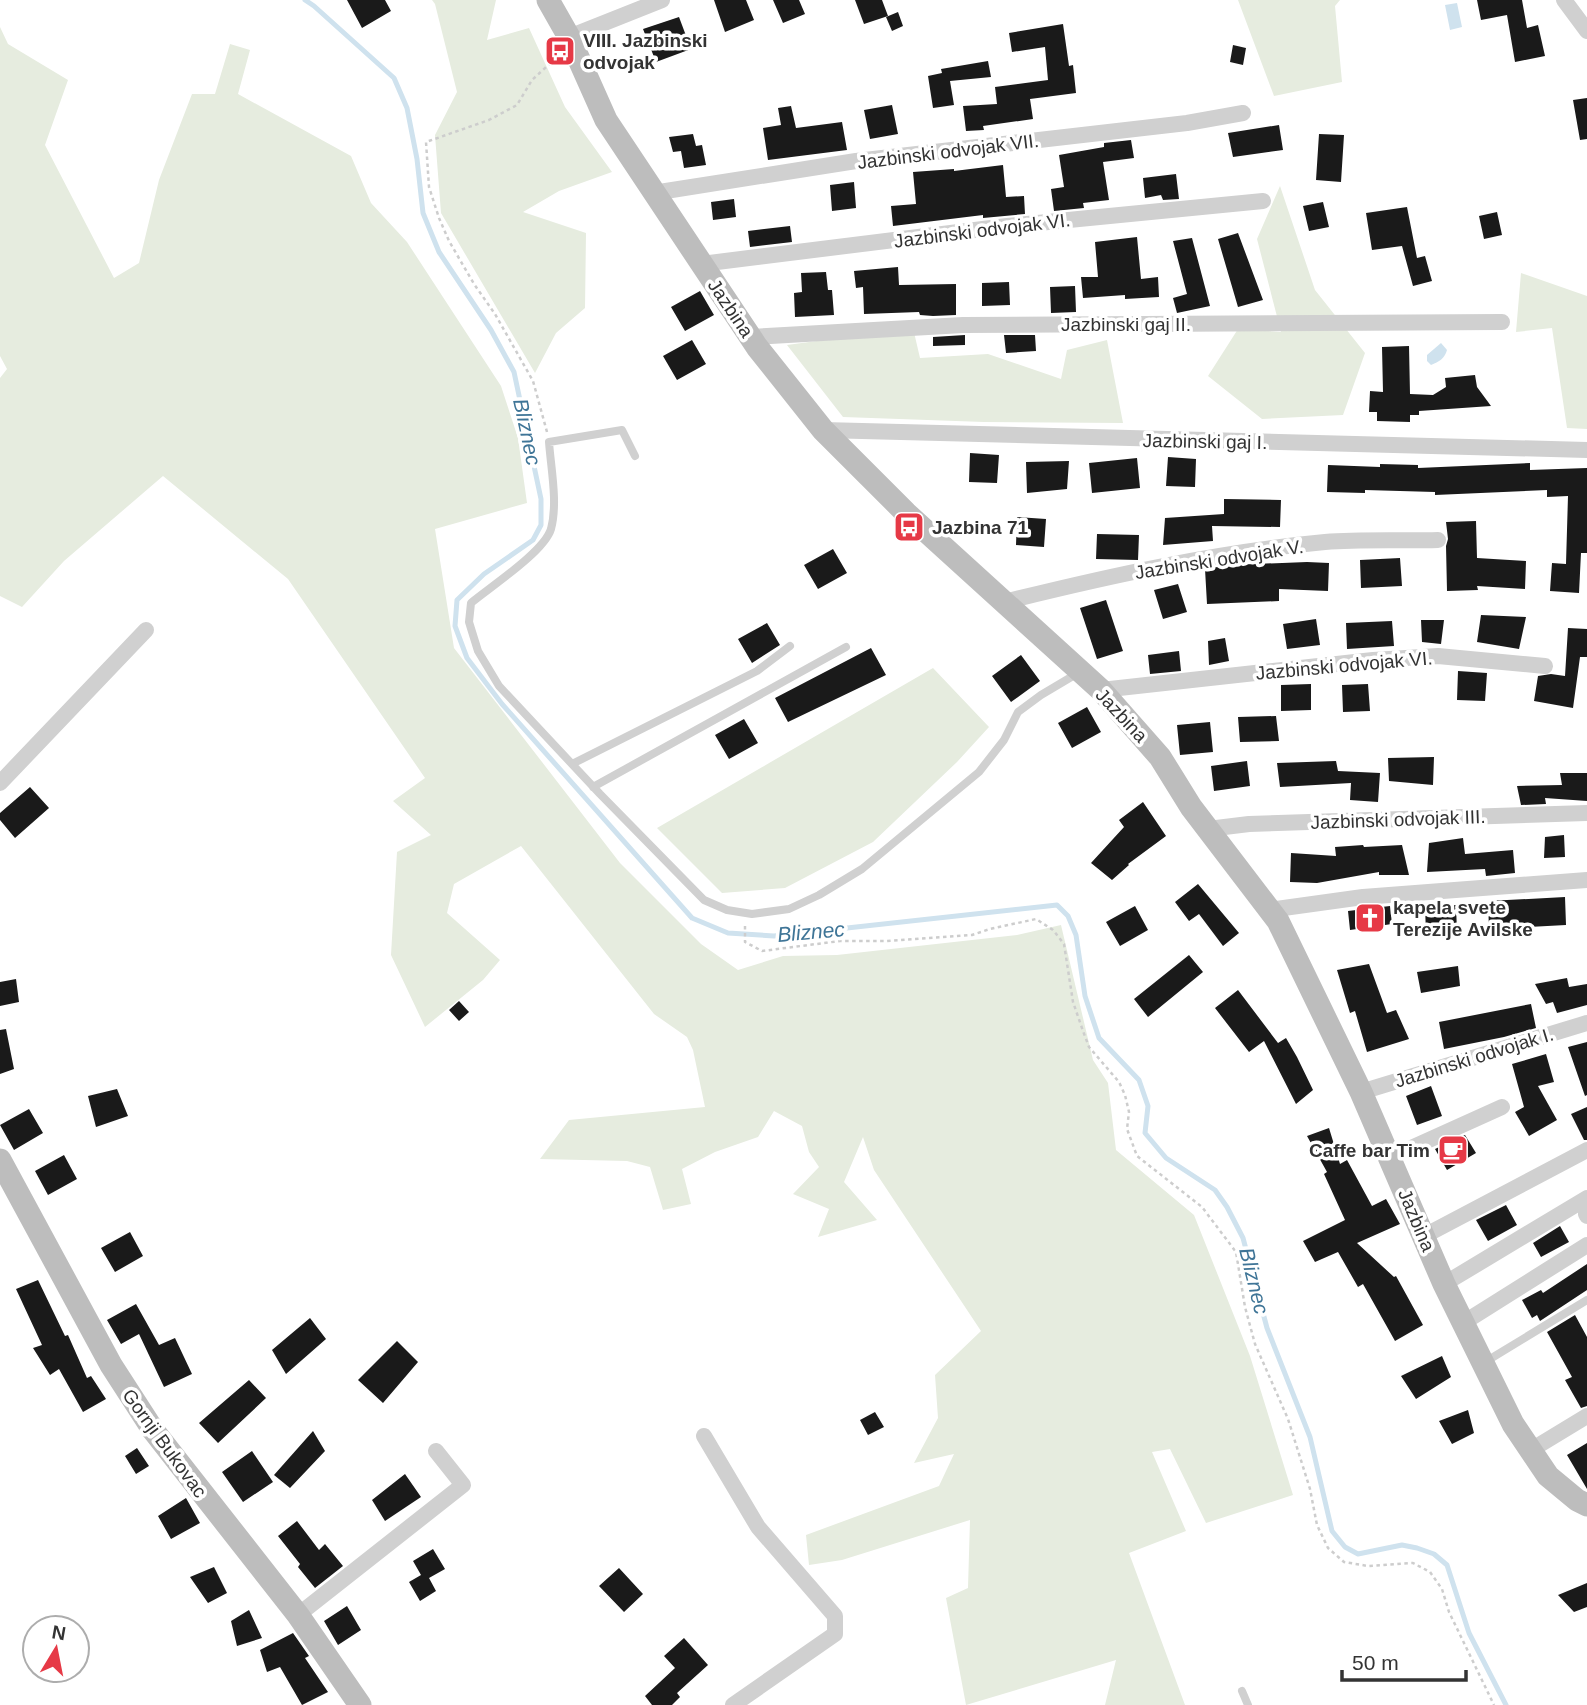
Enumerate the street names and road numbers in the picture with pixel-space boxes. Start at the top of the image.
street label: Jazbinski odvojak VII. [856,130,1040,173]
street label: Jazbinski odvojak VI. [893,209,1071,252]
street label: Jazbina [704,275,758,342]
street label: Jazbinski gaj II. [1061,314,1191,335]
street label: Jazbinski gaj I. [1143,430,1267,453]
street label: Jazbinski odvojak V. [1133,536,1305,583]
street label: Jazbinski odvojak VI. [1255,647,1433,684]
street label: Jazbina [1092,684,1152,747]
street label: Jazbinski odvojak III. [1310,806,1486,833]
street label: Jazbinski odvojak I. [1392,1023,1556,1092]
street label: Jazbina [1394,1186,1439,1255]
street label: Gornji Bukovac [118,1385,211,1502]

